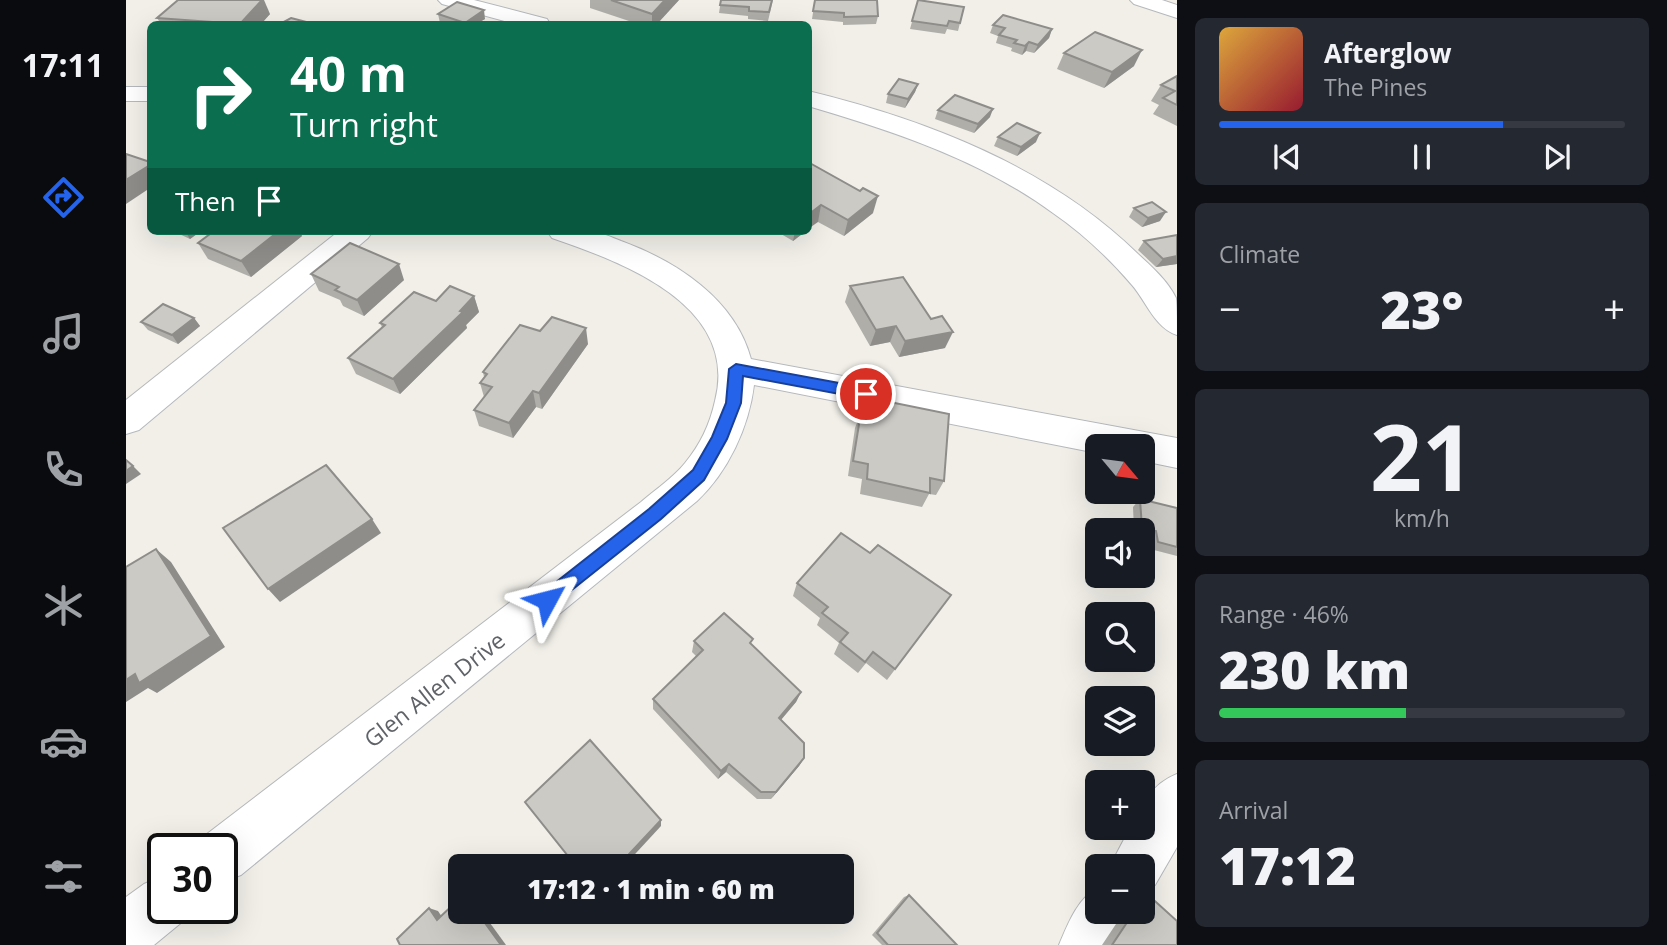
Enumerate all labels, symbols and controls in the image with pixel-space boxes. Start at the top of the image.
text: Afterglow [1324,35,1451,71]
text: 40 m [290,40,407,106]
text: 17:11 [22,43,104,86]
icon: right [175,49,266,140]
text: The Pines [1324,71,1427,103]
text: Turn right [290,103,438,146]
icon: previous [1268,138,1306,176]
icon: pause [1403,138,1441,176]
icon: next [1538,138,1576,176]
icon: directions [39,173,88,222]
icon: arrive [250,182,288,220]
text: Then [175,183,236,219]
text: Climate [1219,238,1300,270]
text: 23° [1381,273,1463,344]
text: − [1219,282,1241,334]
text: + [1603,282,1625,334]
icon: music [39,309,88,358]
pin [836,364,896,424]
icon: arrive [847,375,885,413]
text: 21 [1370,394,1474,518]
north arrow [1085,434,1155,504]
map controls [1085,434,1155,924]
icon: phone [39,445,88,494]
text: km/h [1394,502,1450,534]
button: sound [1085,518,1155,588]
position arrow [510,563,584,637]
icon: climate [39,581,88,630]
text: Range · 46% [1219,598,1349,630]
button: search [1085,602,1155,672]
street label: Glen Allen Drive [357,624,511,754]
text: 230 km [1219,633,1410,704]
button: layers [1085,686,1155,756]
icon: car [39,717,88,766]
button: + [1085,770,1155,840]
text: Arrival [1219,794,1288,826]
text: 17:12 [1219,829,1356,900]
speed limit sign: 30 [147,833,238,924]
icon: filters [39,852,88,901]
button: − [1085,854,1155,924]
text: 17:12 · 1 min · 60 m [527,871,775,907]

